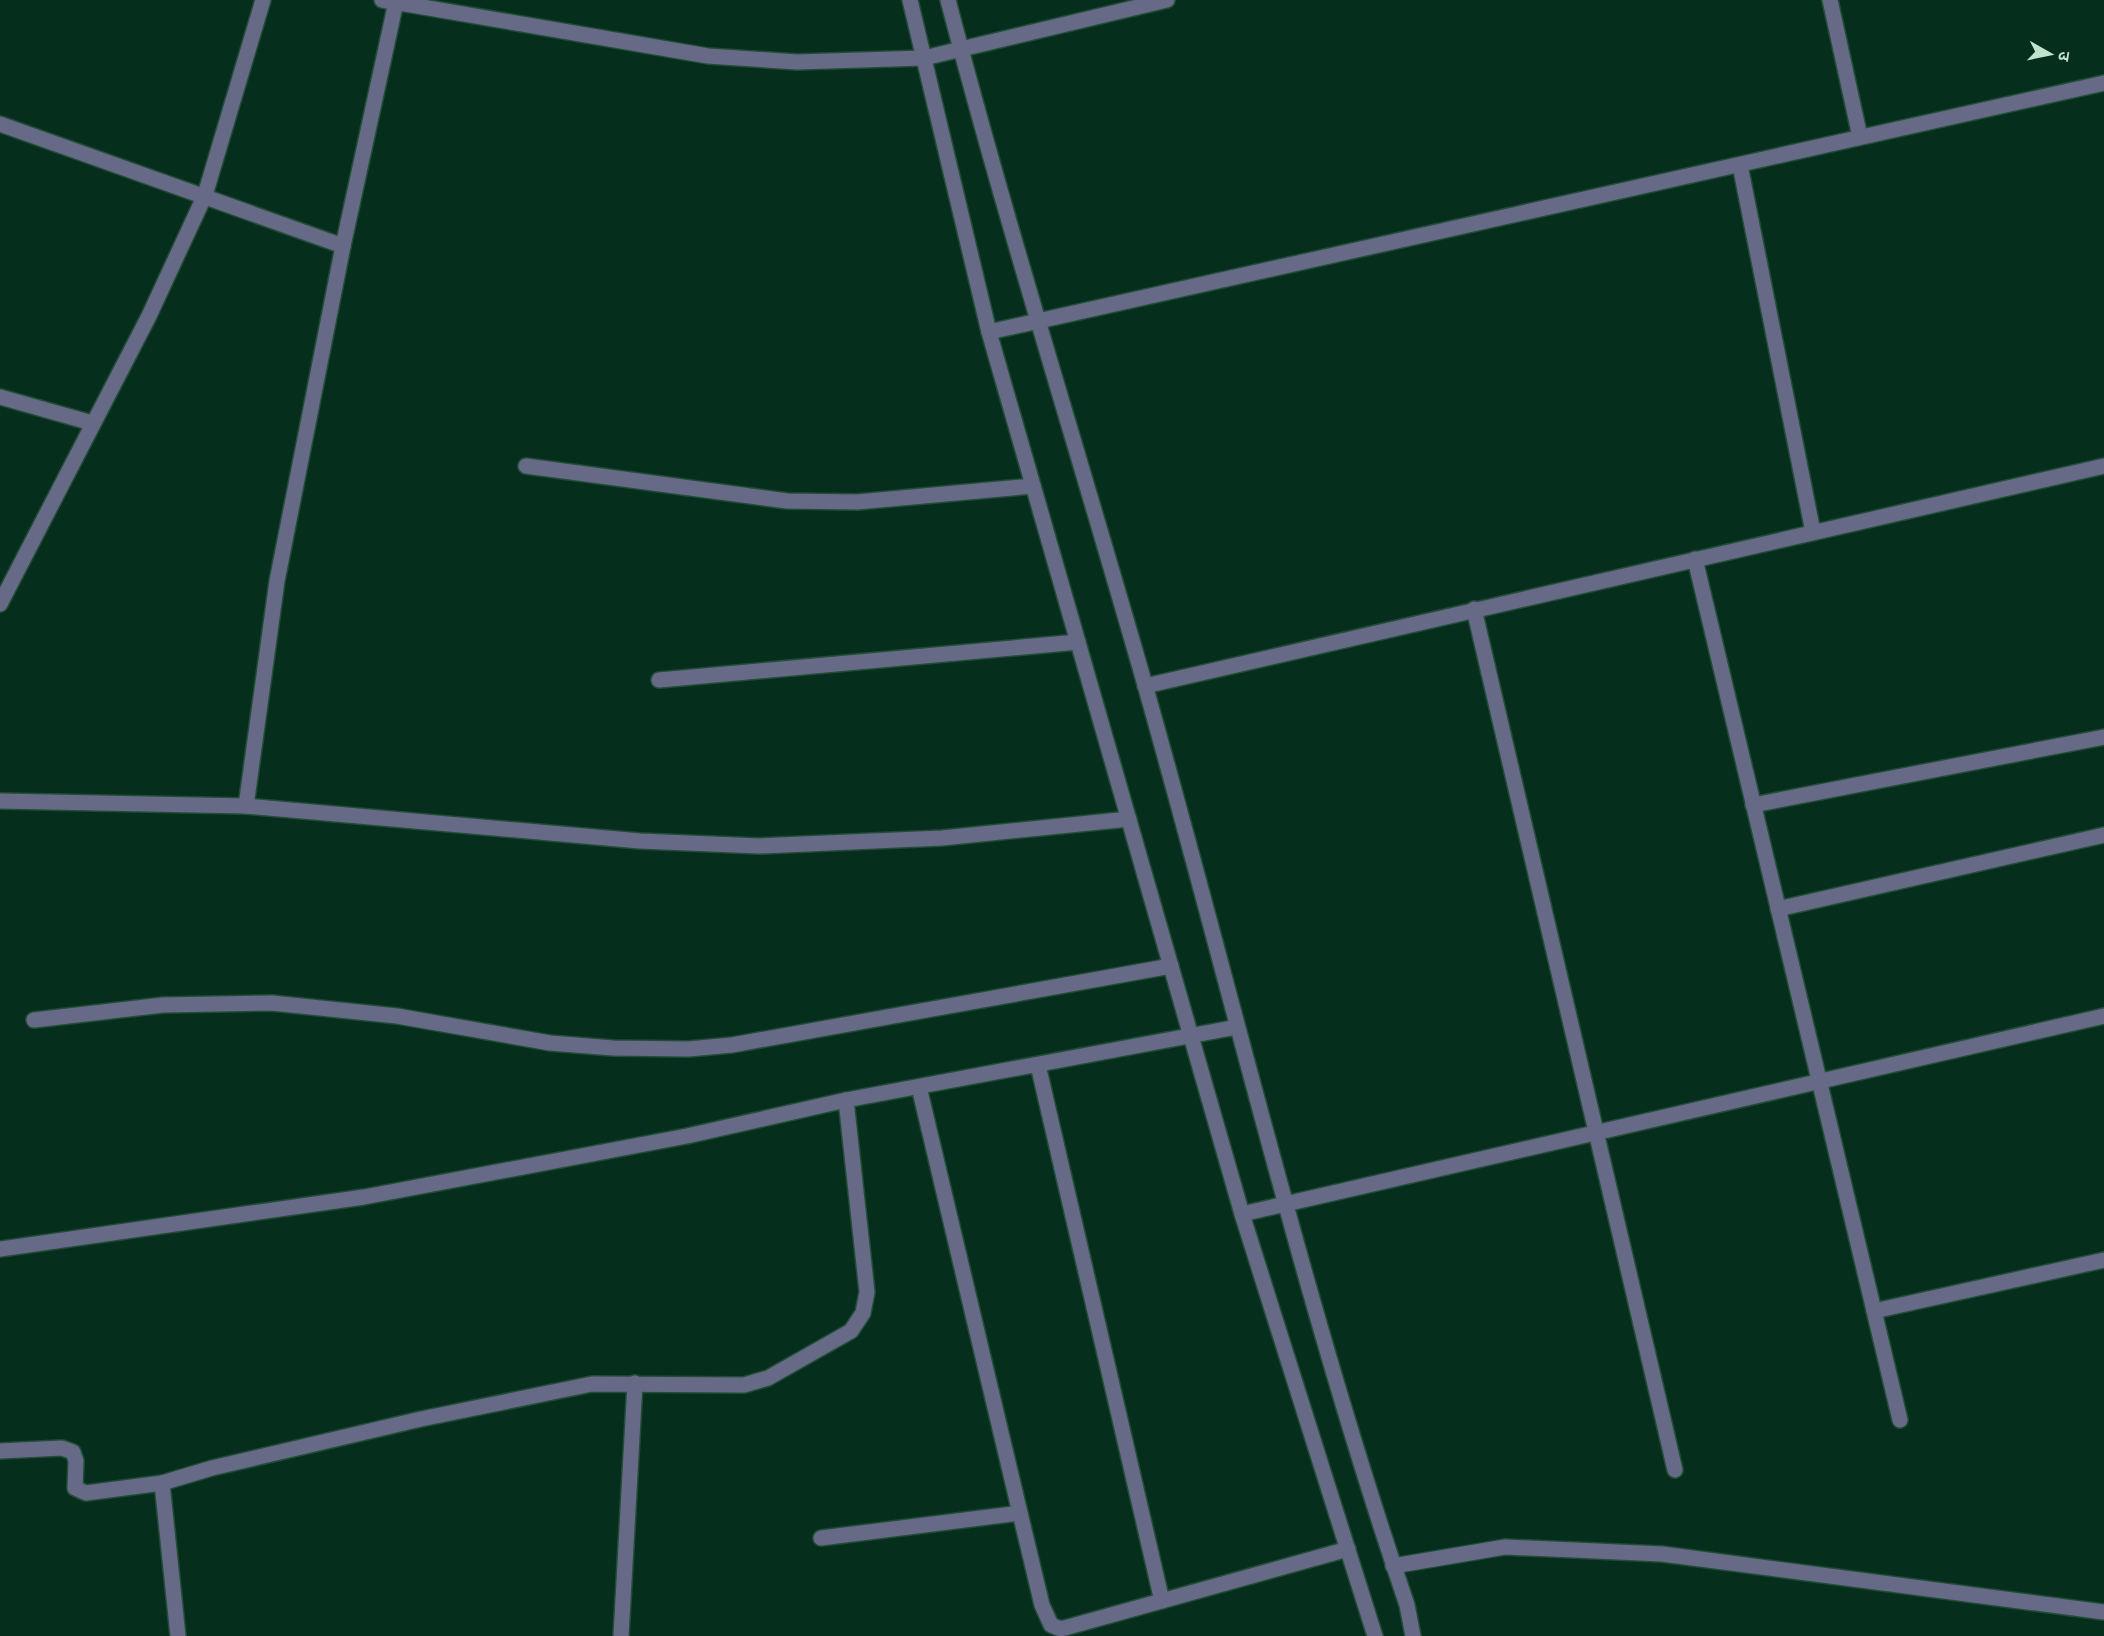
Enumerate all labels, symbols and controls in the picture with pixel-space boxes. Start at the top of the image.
north arrow [2020,24,2080,84]
text: उ [2052,50,2077,63]

